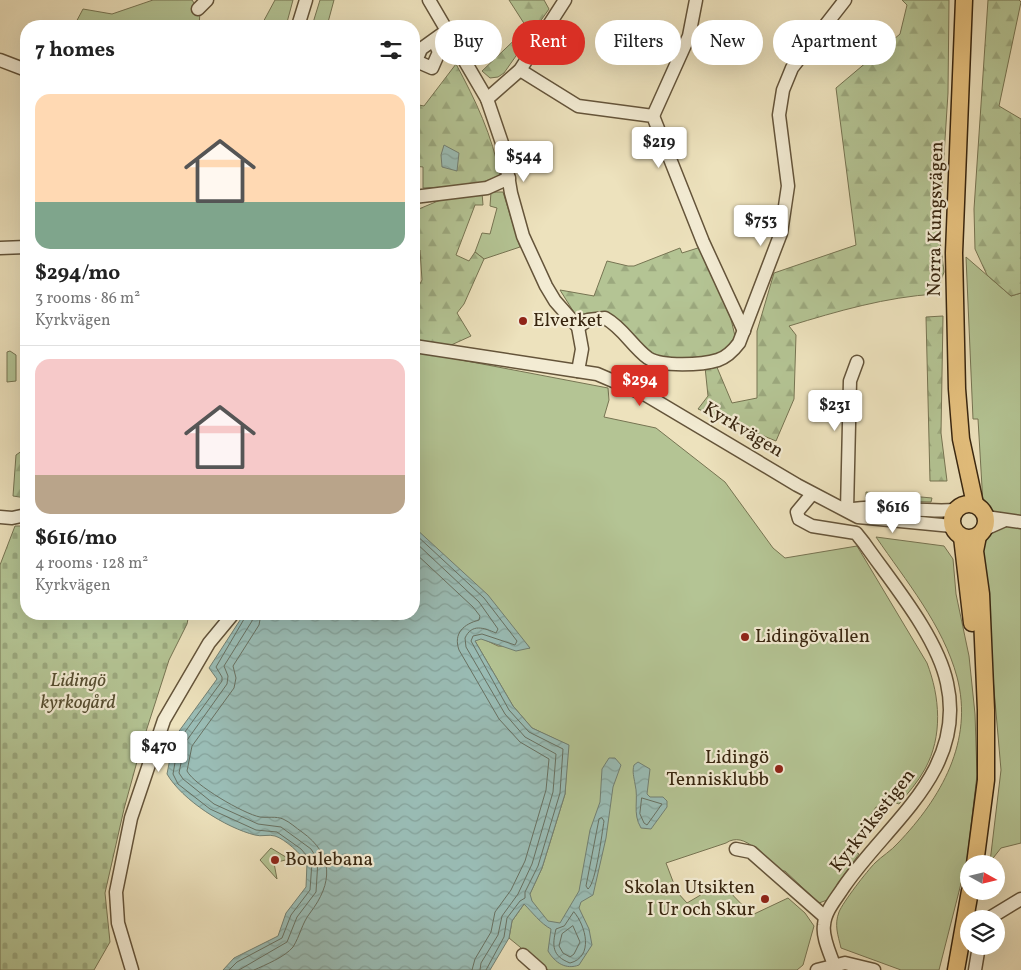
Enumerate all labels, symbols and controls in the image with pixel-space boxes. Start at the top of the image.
chip: Buy [435,20,502,65]
chip: Rent [512,20,585,65]
chip: Filters [595,20,681,65]
chip: New [691,20,763,65]
chip: Apartment [773,20,896,65]
text: 7 homes [35,36,115,65]
icon: filters [377,36,405,64]
icon: home [175,126,265,216]
pin: $219 [629,126,689,169]
text: $219 [643,132,675,154]
pin: $544 [494,140,554,183]
street label: Norra Kungsvägen [922,141,950,297]
text: $544 [506,146,542,168]
pin: $753 [731,204,791,247]
text: $753 [745,210,777,232]
text: $294/mo [35,259,120,288]
text: 3 rooms · 86 m² [35,288,140,310]
place label: Elverket [533,308,603,334]
text: Kyrkvägen [35,310,111,332]
marker: Elverket [517,315,529,327]
pin: $294 [610,364,670,407]
text: $294 [622,370,658,392]
pin: $231 [805,390,865,432]
icon: home [175,392,265,482]
text: $231 [819,395,851,417]
street label: Kyrkvägen [698,396,788,464]
pin: $616 [863,492,923,534]
text: $616 [877,497,909,519]
text: $616/mo [35,524,117,553]
text: 4 rooms · 128 m² [35,553,148,575]
text: Kyrkvägen [35,575,111,597]
place label: Lidingövallen [755,624,870,650]
marker: Lidingövallen [739,631,751,643]
park label: Lidingö kyrkogård [40,668,116,716]
pin: $470 [129,730,189,773]
text: $470 [141,736,177,758]
place label: Lidingö Tennisklubb [666,745,769,793]
marker: Lidingö Tennisklubb [773,763,785,775]
street label: Kyrkviksstigen [824,764,922,878]
place label: Boulebana [285,847,373,873]
marker: Boulebana [269,854,281,866]
north arrow [960,855,1005,900]
map controls [960,855,1005,955]
place label: Skolan Utsikten I Ur och Skur [624,875,755,923]
marker: Skolan Utsikten I Ur och Skur [759,893,771,905]
button: layers [960,910,1005,955]

